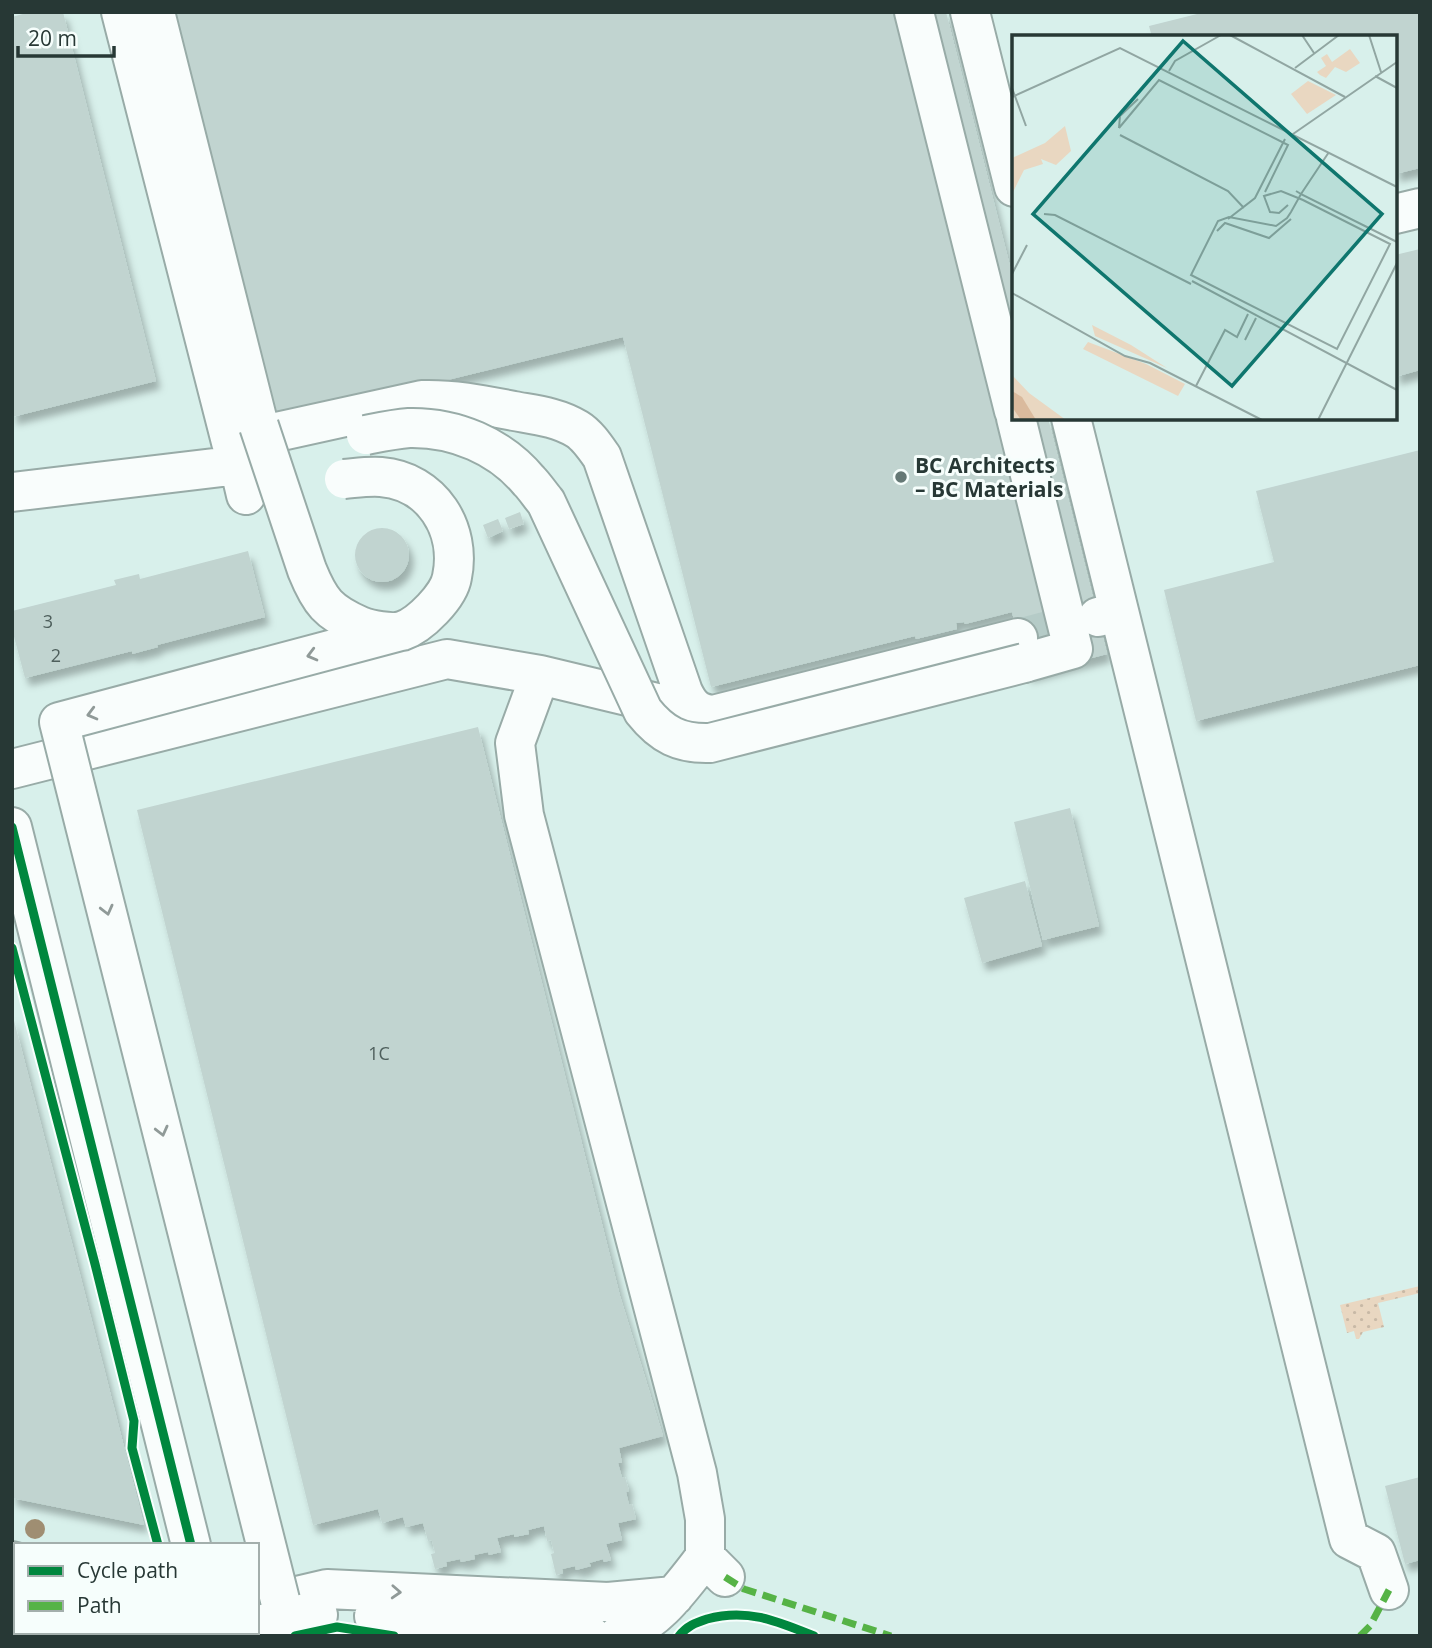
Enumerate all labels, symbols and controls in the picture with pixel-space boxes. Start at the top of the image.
scale bar [18,14,114,58]
text: 20 m [28,24,77,52]
inset map [1012,35,1397,420]
place label: BC Architects – BC Materials [915,451,1063,503]
marker: BC Architects – BC Materials [893,469,909,485]
house number: 3 [43,609,53,633]
house number: 2 [51,643,61,667]
one-way arrow [306,647,318,661]
one-way arrow [86,706,98,720]
one-way arrow [99,904,113,916]
house number: 1C [368,1041,390,1065]
one-way arrow [154,1125,168,1137]
legend [14,1543,259,1634]
text: Cycle path [77,1556,178,1584]
one-way arrow [391,1585,402,1600]
text: Path [77,1591,122,1619]

